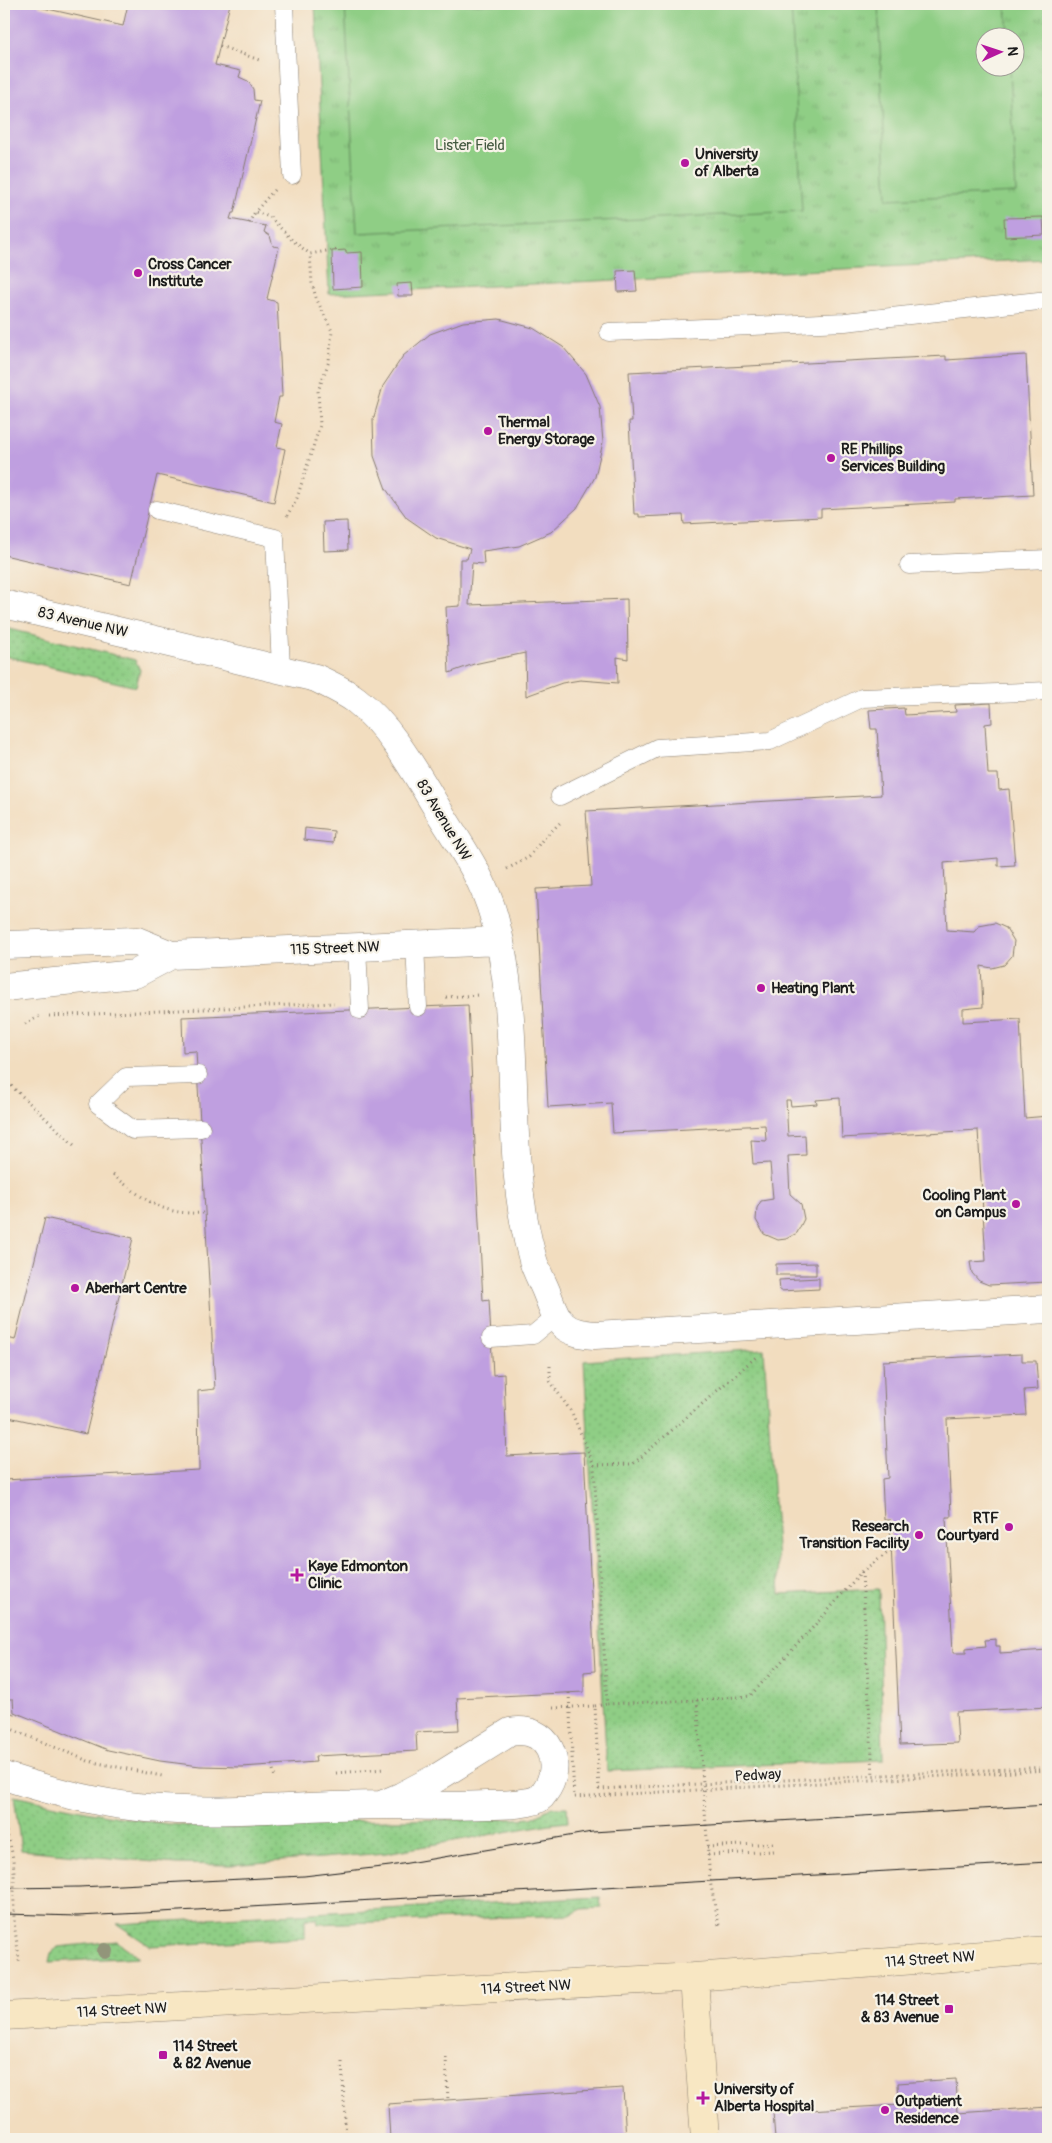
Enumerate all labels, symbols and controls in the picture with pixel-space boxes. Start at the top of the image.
north arrow [974,28,1024,78]
text: N [1004,46,1021,57]
park label: Lister Field [435,136,505,155]
place label: University of Alberta [694,145,759,181]
marker: University of Alberta [679,157,691,169]
place label: Cross Cancer Institute [148,255,232,291]
marker: Cross Cancer Institute [132,267,144,279]
place label: Thermal Energy Storage [497,413,595,449]
marker: Thermal Energy Storage [482,425,494,437]
place label: RE Phillips Services Building [841,440,946,476]
marker: RE Phillips Services Building [825,452,837,464]
street label: 83 Avenue NW [36,603,130,642]
street label: 83 Avenue NW [412,776,475,865]
street label: 115 Street NW [290,937,381,960]
place label: Heating Plant [771,979,855,998]
marker: Heating Plant [755,982,767,994]
place label: Cooling Plant on Campus [922,1186,1007,1222]
marker: Cooling Plant on Campus [1010,1198,1022,1210]
place label: Aberhart Centre [85,1279,187,1298]
marker: Aberhart Centre [69,1282,81,1294]
place label: RTF Courtyard [937,1509,999,1545]
place label: Research Transition Facility [798,1517,910,1553]
marker: RTF Courtyard [1003,1521,1015,1533]
marker: Research Transition Facility [913,1529,925,1541]
place label: Kaye Edmonton Clinic [308,1557,409,1593]
marker: Kaye Edmonton Clinic [290,1568,304,1582]
street label: Pedway [734,1765,782,1786]
street label: 114 Street NW [884,1947,976,1972]
street label: 114 Street NW [480,1976,572,1999]
place label: 114 Street & 83 Avenue [861,1991,940,2027]
street label: 114 Street NW [76,1999,168,2022]
marker: 114 Street & 83 Avenue [943,2003,955,2015]
place label: 114 Street & 82 Avenue [173,2037,252,2073]
marker: 114 Street & 82 Avenue [157,2049,169,2061]
place label: University of Alberta Hospital [714,2080,814,2116]
marker: University of Alberta Hospital [696,2091,710,2105]
place label: Outpatient Residence [895,2092,963,2128]
marker: Outpatient Residence [879,2104,891,2116]

